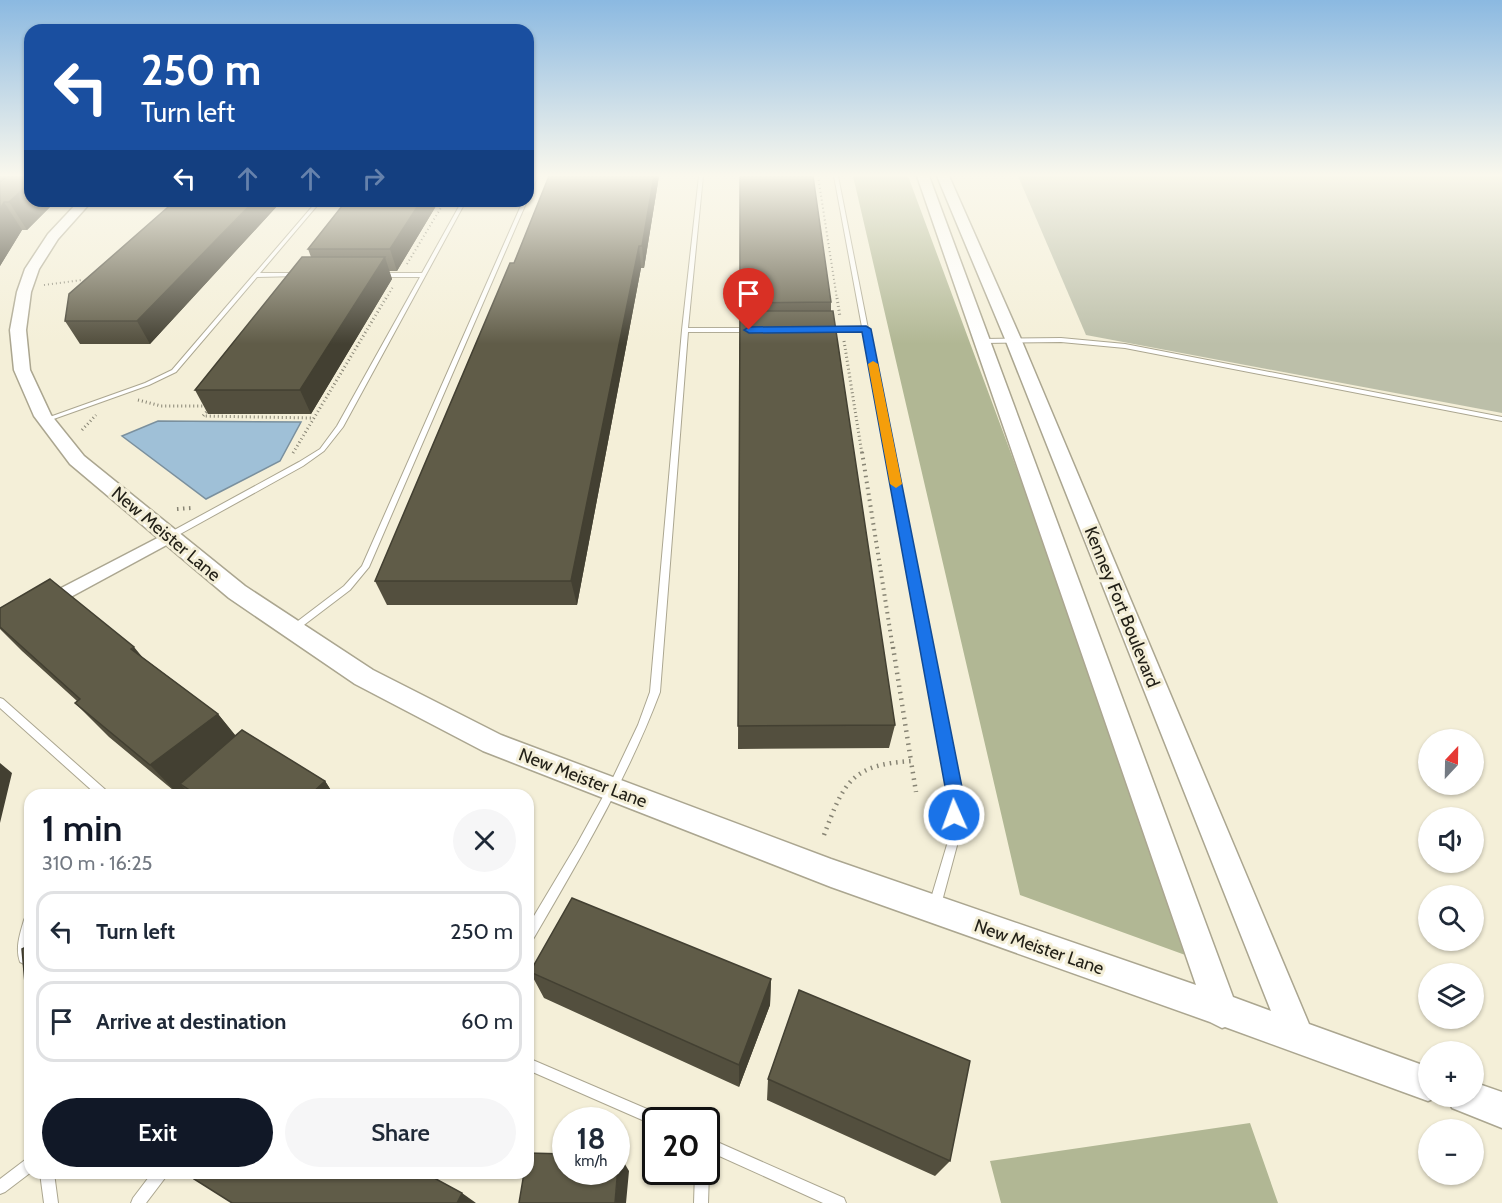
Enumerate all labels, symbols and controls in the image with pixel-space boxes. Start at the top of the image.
text: 250 m [141,44,261,96]
icon: left [42,48,120,126]
text: Turn left [141,96,235,129]
icon: left [168,162,201,195]
icon: ahead [231,162,264,195]
icon: ahead [294,162,327,195]
icon: right [357,162,390,195]
pin [723,268,774,330]
icon: arrive [732,277,765,310]
street label: New Meister Lane [107,482,225,586]
street label: Kenney Fort Boulevard [1080,523,1164,691]
north arrow [1418,729,1484,795]
map controls [1418,729,1484,1185]
street label: New Meister Lane [516,743,650,813]
position arrow [922,783,986,847]
text: 1 min [42,806,122,850]
button: sound [1418,807,1484,873]
button: close [453,809,516,872]
text: 310 m · 16:25 [42,851,152,875]
button: search [1418,885,1484,951]
icon: left [45,915,78,948]
street label: New Meister Lane [971,915,1107,979]
text: Turn left [96,918,175,945]
text: 250 m [450,918,513,945]
button: layers [1418,963,1484,1029]
icon: arrive [45,1005,78,1038]
text: Arrive at destination [96,1008,286,1035]
text: 60 m [461,1008,513,1035]
button: + [1418,1041,1484,1107]
button: Exit [42,1098,273,1167]
button: Share [285,1098,516,1167]
speed limit sign: 20 [642,1107,720,1185]
button: − [1418,1119,1484,1185]
text: 18 [576,1120,606,1157]
text: km/h [575,1152,607,1170]

